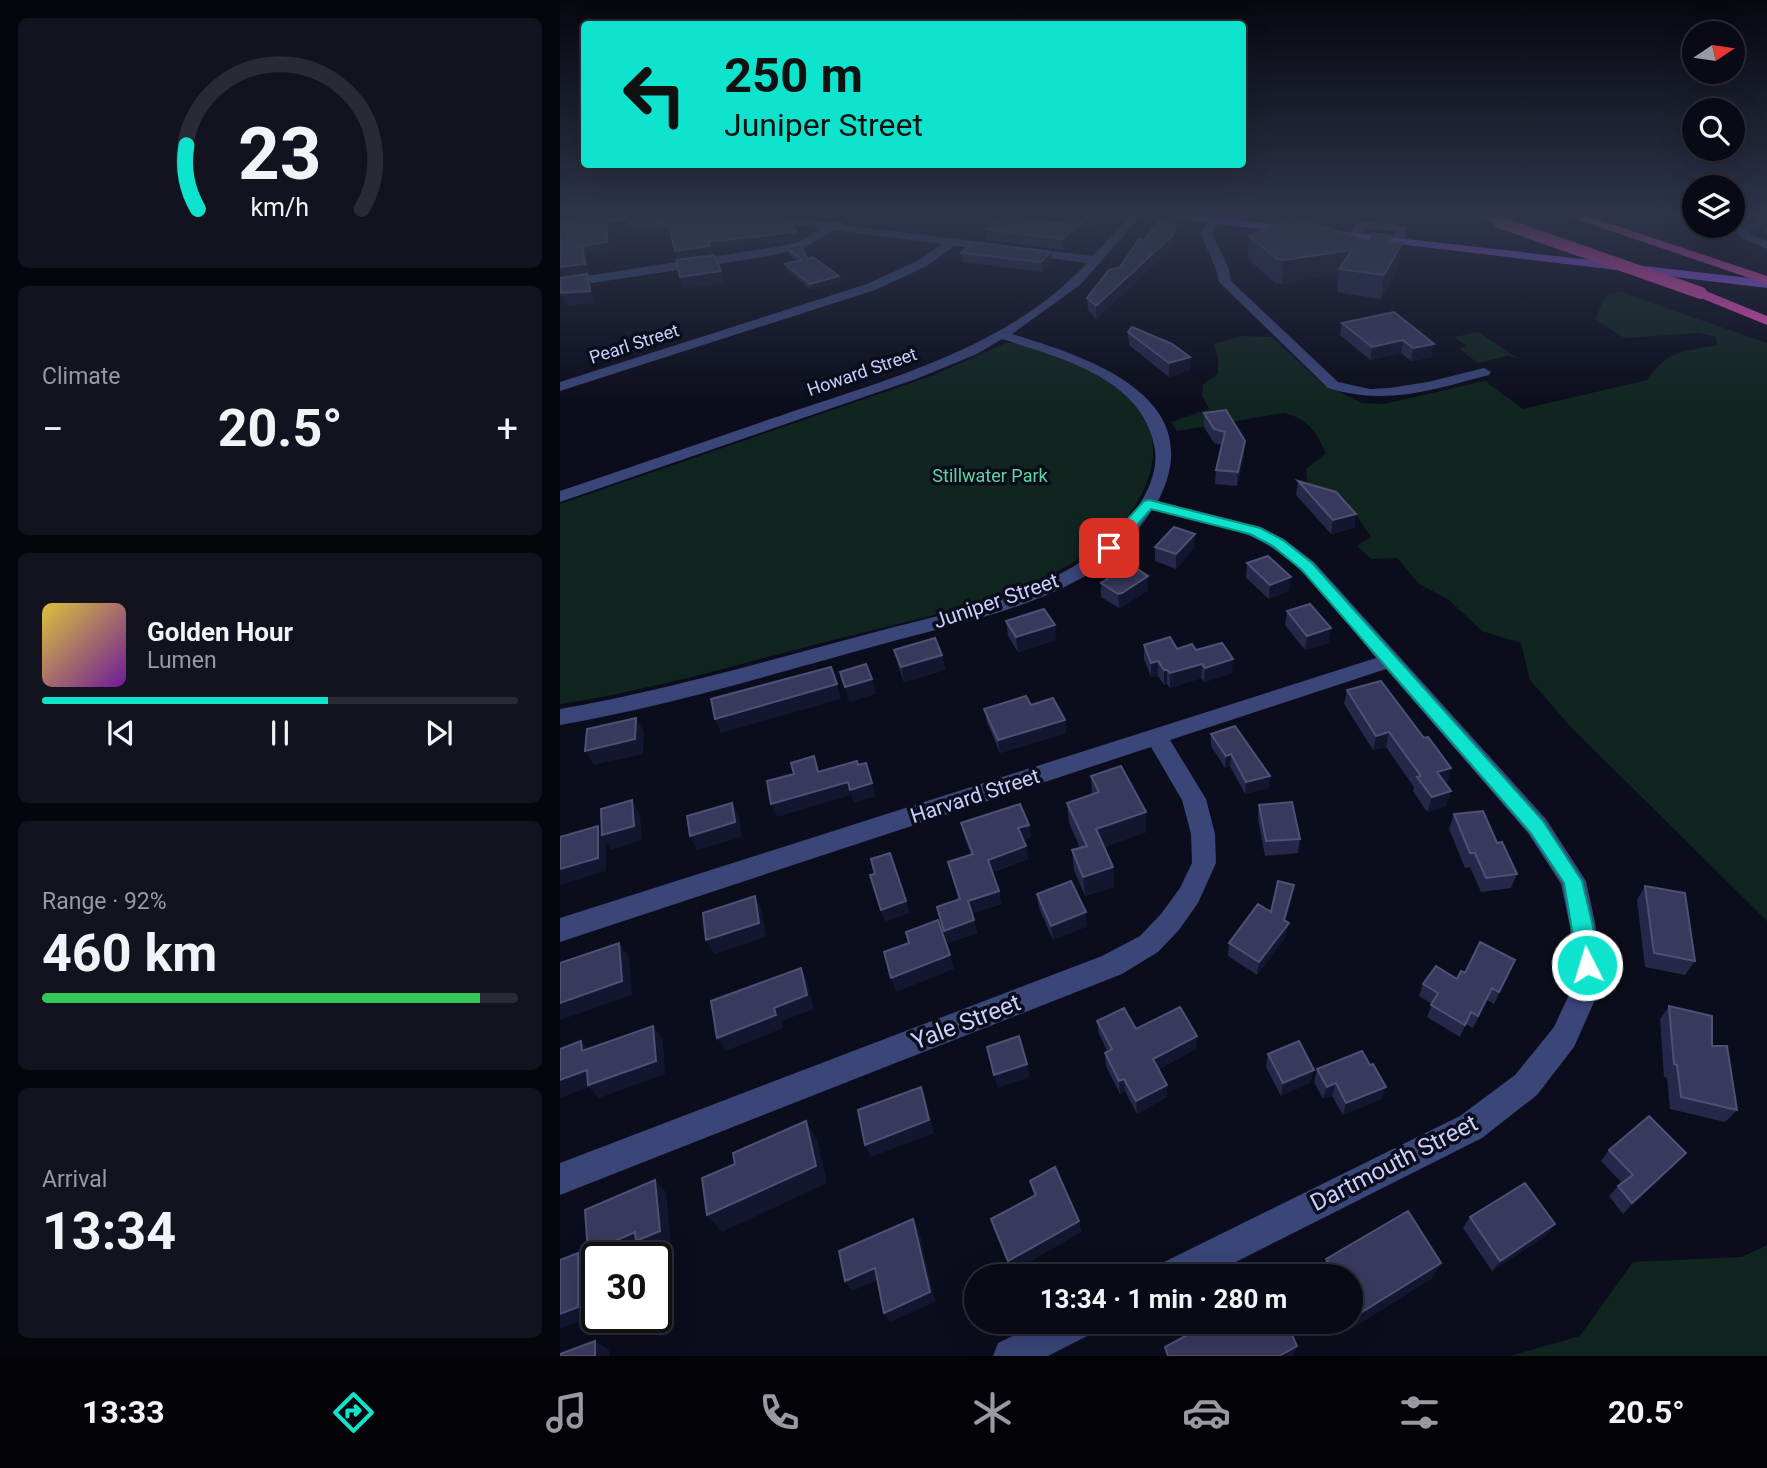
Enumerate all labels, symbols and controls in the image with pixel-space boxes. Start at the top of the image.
north arrow [1682,21,1745,84]
map controls [1682,21,1745,238]
text: 250 m [724,47,863,104]
icon: left [609,49,700,140]
button: search [1682,98,1745,161]
text: Juniper Street [724,106,923,144]
text: 23 [238,111,322,197]
button: layers [1682,175,1745,238]
text: km/h [251,193,309,222]
street label: Pearl Street [586,319,681,368]
street label: Howard Street [804,343,919,400]
text: Climate [42,363,121,390]
text: 20.5° [218,398,343,459]
text: − [42,407,64,451]
text: + [496,407,518,451]
park label: Stillwater Park [932,465,1049,486]
pin [1079,518,1139,578]
icon: arrive [1090,529,1128,567]
street label: Juniper Street [930,568,1062,634]
text: Golden Hour [147,617,293,647]
text: Lumen [147,647,217,674]
icon: previous [102,714,140,752]
icon: pause [261,714,299,752]
icon: next [420,714,458,752]
street label: Harvard Street [907,764,1043,828]
text: Range · 92% [42,888,167,915]
text: 460 km [42,923,217,984]
position arrow [1550,928,1624,1002]
street label: Yale Street [908,988,1025,1056]
street label: Dartmouth Street [1306,1109,1482,1217]
text: Arrival [42,1166,107,1193]
text: 13:34 [42,1201,176,1262]
speed limit sign: 30 [581,1242,672,1333]
text: 13:34 · 1 min · 280 m [1040,1284,1287,1314]
icon: directions [329,1388,378,1437]
icon: music [542,1388,591,1437]
icon: phone [755,1388,804,1437]
icon: climate [968,1388,1017,1437]
icon: car [1182,1388,1231,1437]
icon: filters [1395,1388,1444,1437]
text: 13:33 [82,1393,165,1431]
text: 20.5° [1608,1393,1685,1431]

